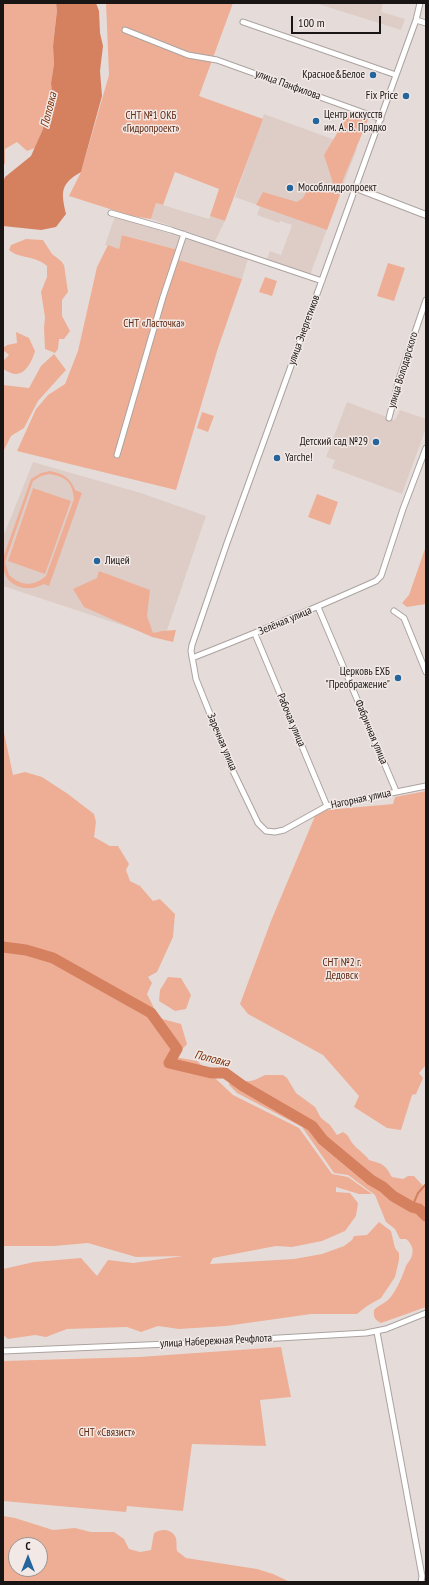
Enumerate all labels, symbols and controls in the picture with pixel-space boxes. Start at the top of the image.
scale bar [293,8,383,34]
text: 100 m [298,15,325,30]
street label: улица Панфилова [253,67,323,103]
place label: Красное&Белое [302,68,365,82]
marker: Красное&Белое [368,70,378,80]
place label: Fix Price [366,89,398,103]
water label: Поповка [38,91,60,129]
marker: Fix Price [401,91,411,101]
place label: Центр искусств им. А. В. Прядко [324,108,387,134]
park label: СНТ №1 ОКБ «Гидропроект» [122,109,180,135]
marker: Центр искусств им. А. В. Прядко [311,116,321,126]
place label: Мособлгидропроект [298,181,377,195]
marker: Мособлгидропроект [285,183,295,193]
street label: улица Энергетиков [285,293,323,367]
park label: СНТ «Ласточка» [123,317,185,331]
street label: улица Володарского [385,330,421,410]
place label: Детский сад №29 [300,435,368,449]
marker: Детский сад №29 [371,437,381,447]
place label: Yarche! [285,451,313,465]
marker: Yarche! [272,453,282,463]
place label: Лицей [105,554,130,568]
marker: Лицей [92,556,102,566]
street label: Зелёная улица [256,604,314,638]
place label: Церковь ЕХБ "Преображение" [326,665,390,691]
marker: Церковь ЕХБ "Преображение" [393,673,403,683]
street label: Рабочая улица [274,691,308,749]
street label: Фабричная улица [352,698,390,766]
street label: Заречная улица [204,711,240,773]
street label: Нагорная улица [330,786,392,812]
park label: СНТ №2 г. Дедовск [322,956,362,982]
water label: Поповка [193,1048,231,1070]
street label: улица Набережная Речфлота [160,1331,272,1351]
park label: СНТ «Связист» [79,1426,135,1440]
north arrow [8,1537,48,1577]
text: С [25,1539,31,1553]

